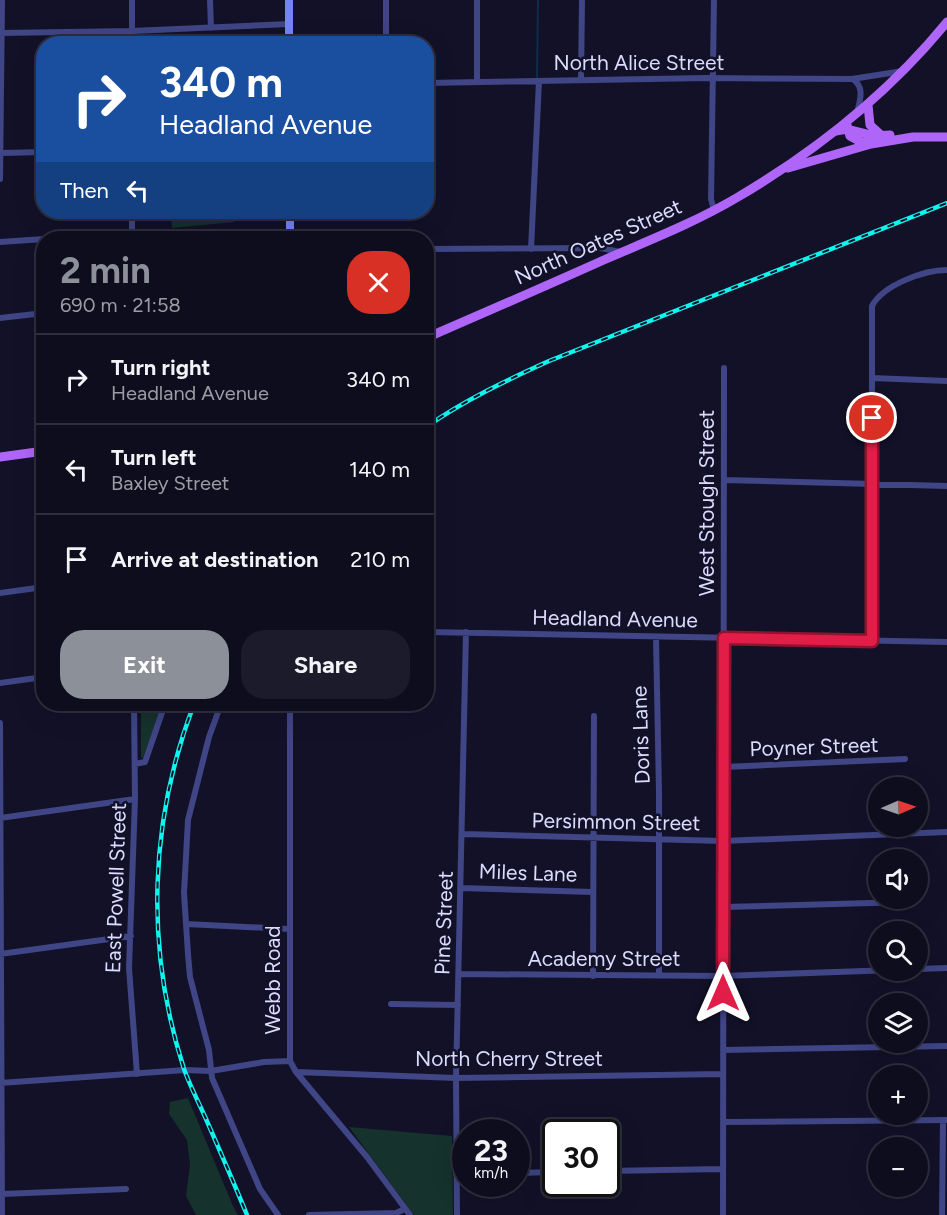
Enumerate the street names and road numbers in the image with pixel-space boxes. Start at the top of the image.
street label: North Alice Street [554,50,725,75]
street label: North Oates Street [510,193,685,290]
street label: West Stough Street [694,410,719,596]
street label: Headland Avenue [532,605,698,632]
street label: Doris Lane [626,685,655,785]
street label: Poyner Street [749,732,879,761]
street label: East Powell Street [100,802,131,974]
street label: Persimmon Street [531,808,701,835]
street label: Miles Lane [478,858,578,887]
street label: Pine Street [429,870,458,975]
street label: Webb Road [260,926,285,1034]
street label: Academy Street [528,946,680,971]
street label: North Cherry Street [415,1046,603,1071]

